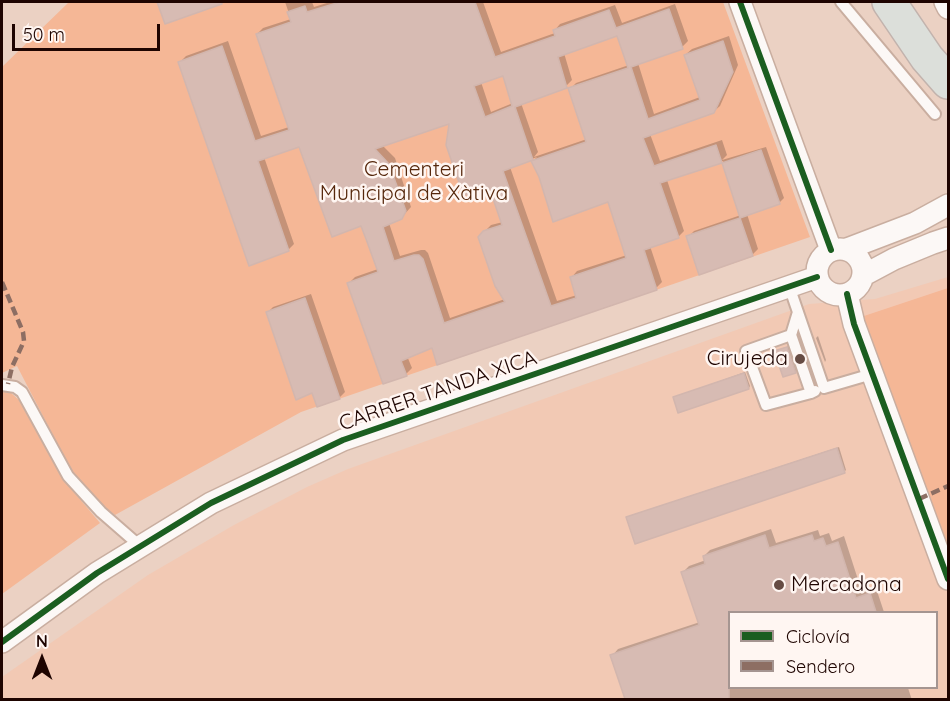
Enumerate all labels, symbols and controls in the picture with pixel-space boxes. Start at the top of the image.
scale bar [15,12,164,50]
text: 50 m [23,23,65,46]
park label: Cementeri Municipal de Xàtiva [320,157,508,207]
street label: CARRER TANDA XICA [336,345,540,437]
place label: Cirujeda [707,346,788,372]
marker: Cirujeda [793,352,807,366]
place label: Mercadona [791,572,902,598]
marker: Mercadona [772,578,786,592]
legend [728,611,938,689]
text: Ciclovía [786,625,850,648]
north arrow [12,629,72,689]
text: N [36,631,48,651]
text: Sendero [786,655,855,678]

